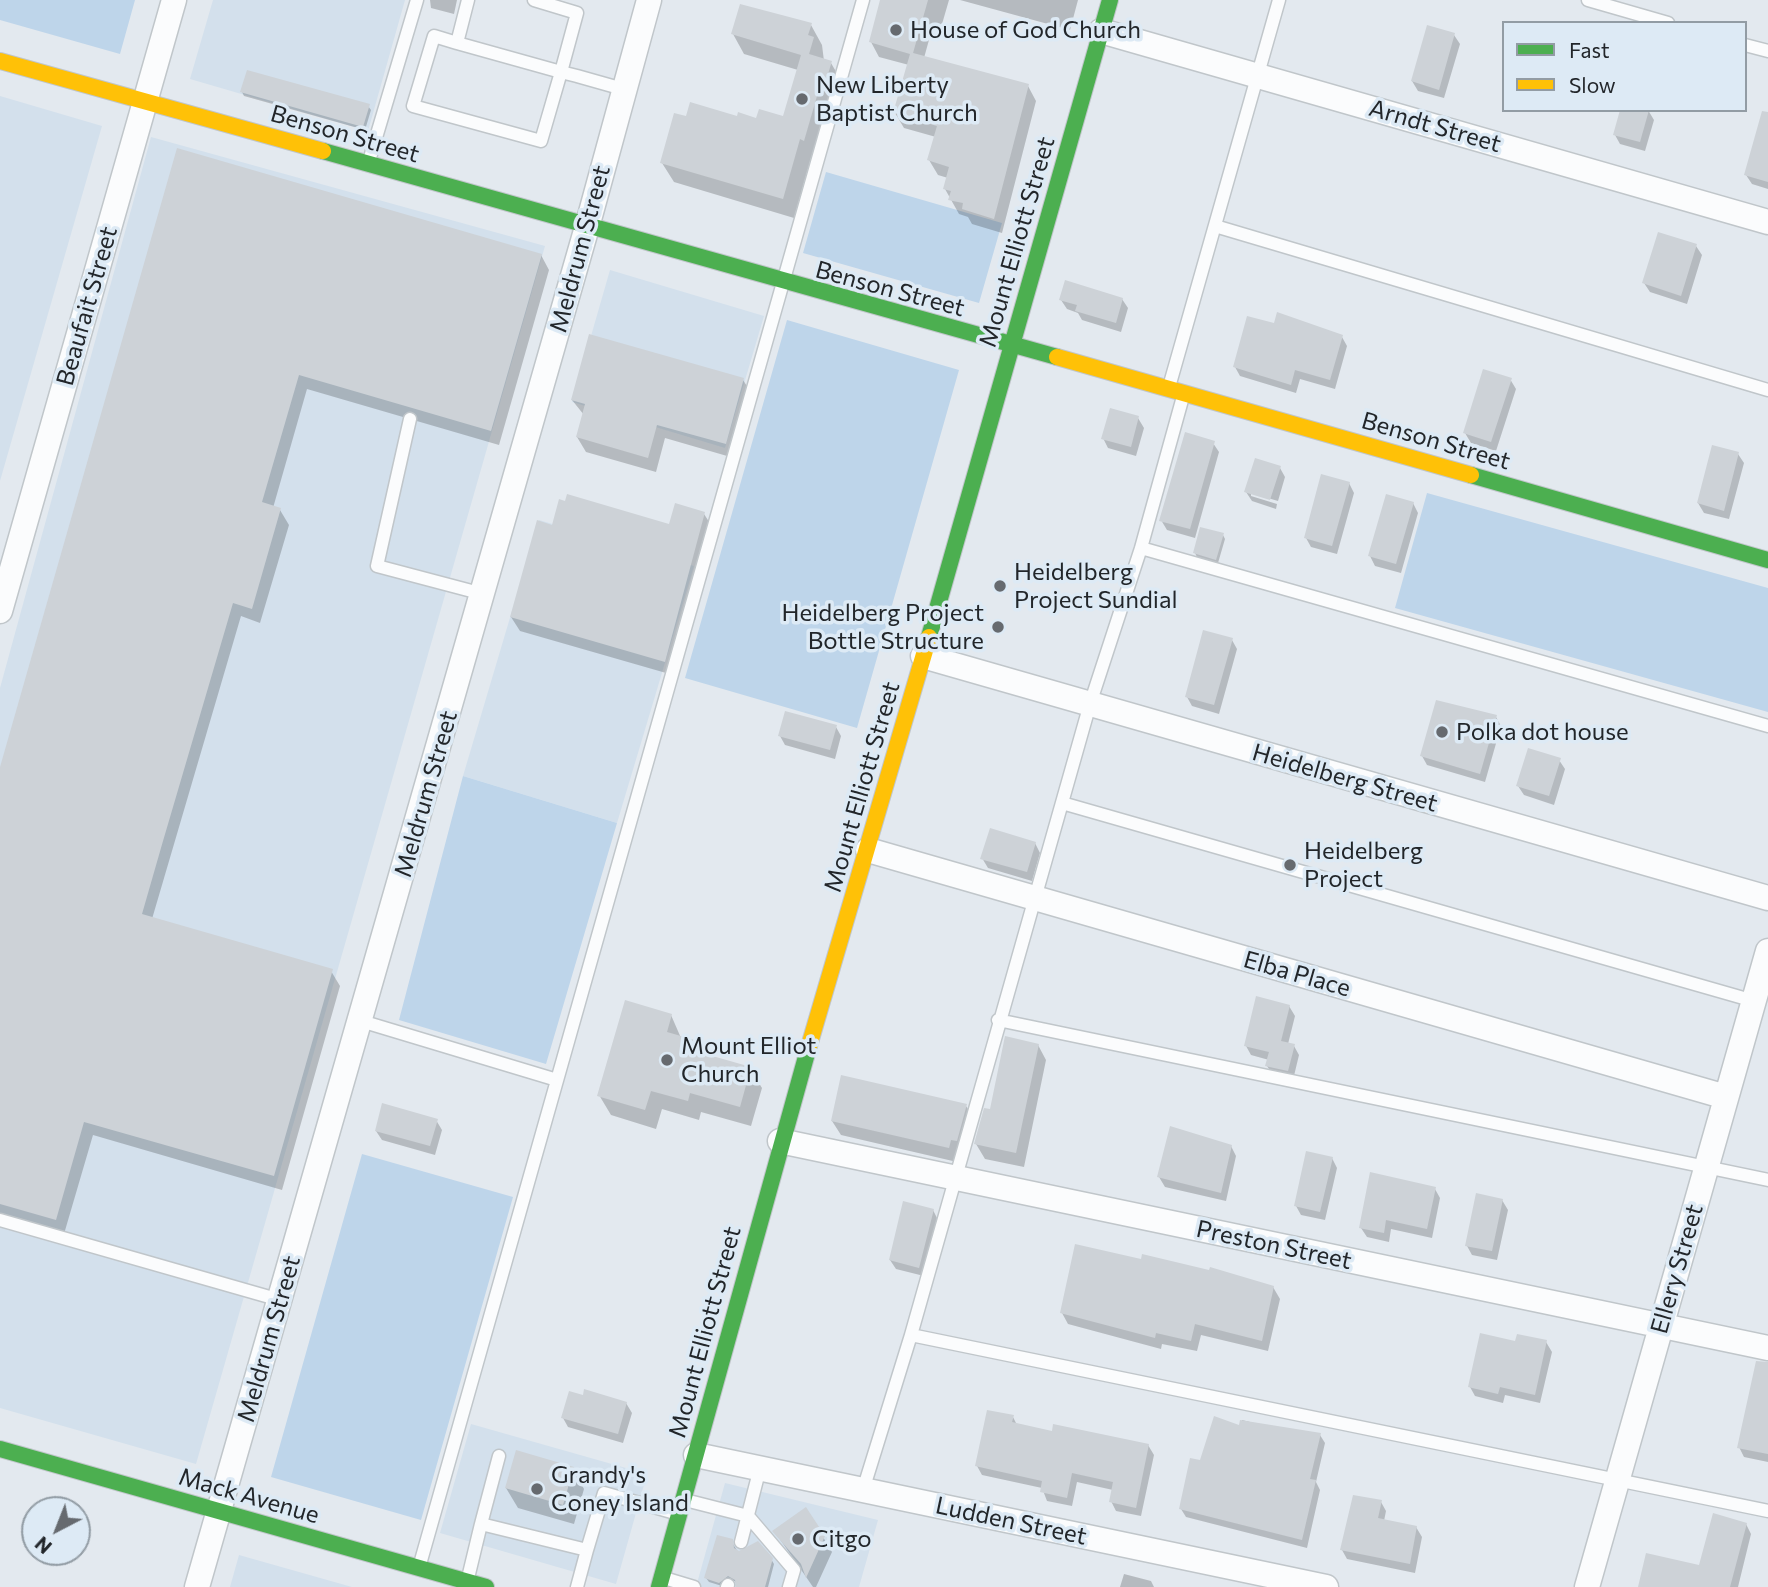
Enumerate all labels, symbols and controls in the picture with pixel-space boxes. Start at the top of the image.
place label: House of God Church [910,16,1141,44]
legend [1502,21,1747,112]
marker: House of God Church [888,22,904,38]
text: Fast [1569,37,1610,62]
place label: New Liberty Baptist Church [816,71,978,127]
text: Slow [1569,72,1616,97]
marker: New Liberty Baptist Church [794,91,810,107]
street label: Arndt Street [1366,93,1504,159]
street label: Benson Street [267,99,423,169]
street label: Mount Elliott Street [973,133,1061,351]
street label: Meldrum Street [544,162,616,336]
street label: Beaufait Street [51,223,123,389]
street label: Benson Street [812,255,968,323]
street label: Benson Street [1358,406,1514,476]
place label: Heidelberg Project Sundial [1014,558,1178,614]
marker: Heidelberg Project Sundial [992,578,1008,594]
place label: Heidelberg Project Bottle Structure [781,599,984,655]
marker: Heidelberg Project Bottle Structure [990,619,1006,635]
street label: Mount Elliott Street [818,678,906,896]
street label: Meldrum Street [388,707,464,881]
place label: Polka dot house [1456,718,1629,746]
marker: Polka dot house [1434,724,1450,740]
street label: Heidelberg Street [1249,738,1441,818]
place label: Heidelberg Project [1304,837,1423,893]
marker: Heidelberg Project [1282,857,1298,873]
street label: Elba Place [1240,945,1354,1003]
place label: Mount Elliot Church [681,1032,816,1088]
marker: Mount Elliot Church [659,1052,675,1068]
street label: Ellery Street [1645,1201,1709,1337]
street label: Preston Street [1194,1214,1354,1276]
street label: Mount Elliott Street [663,1223,747,1441]
street label: Meldrum Street [231,1252,307,1426]
place label: Grandy's Coney Island [551,1461,689,1517]
street label: Mack Avenue [175,1462,323,1530]
marker: Grandy's Coney Island [529,1481,545,1497]
street label: Ludden Street [933,1491,1089,1551]
north arrow [21,1496,91,1566]
place label: Citgo [812,1525,872,1553]
marker: Citgo [790,1531,806,1547]
text: N [30,1532,56,1559]

